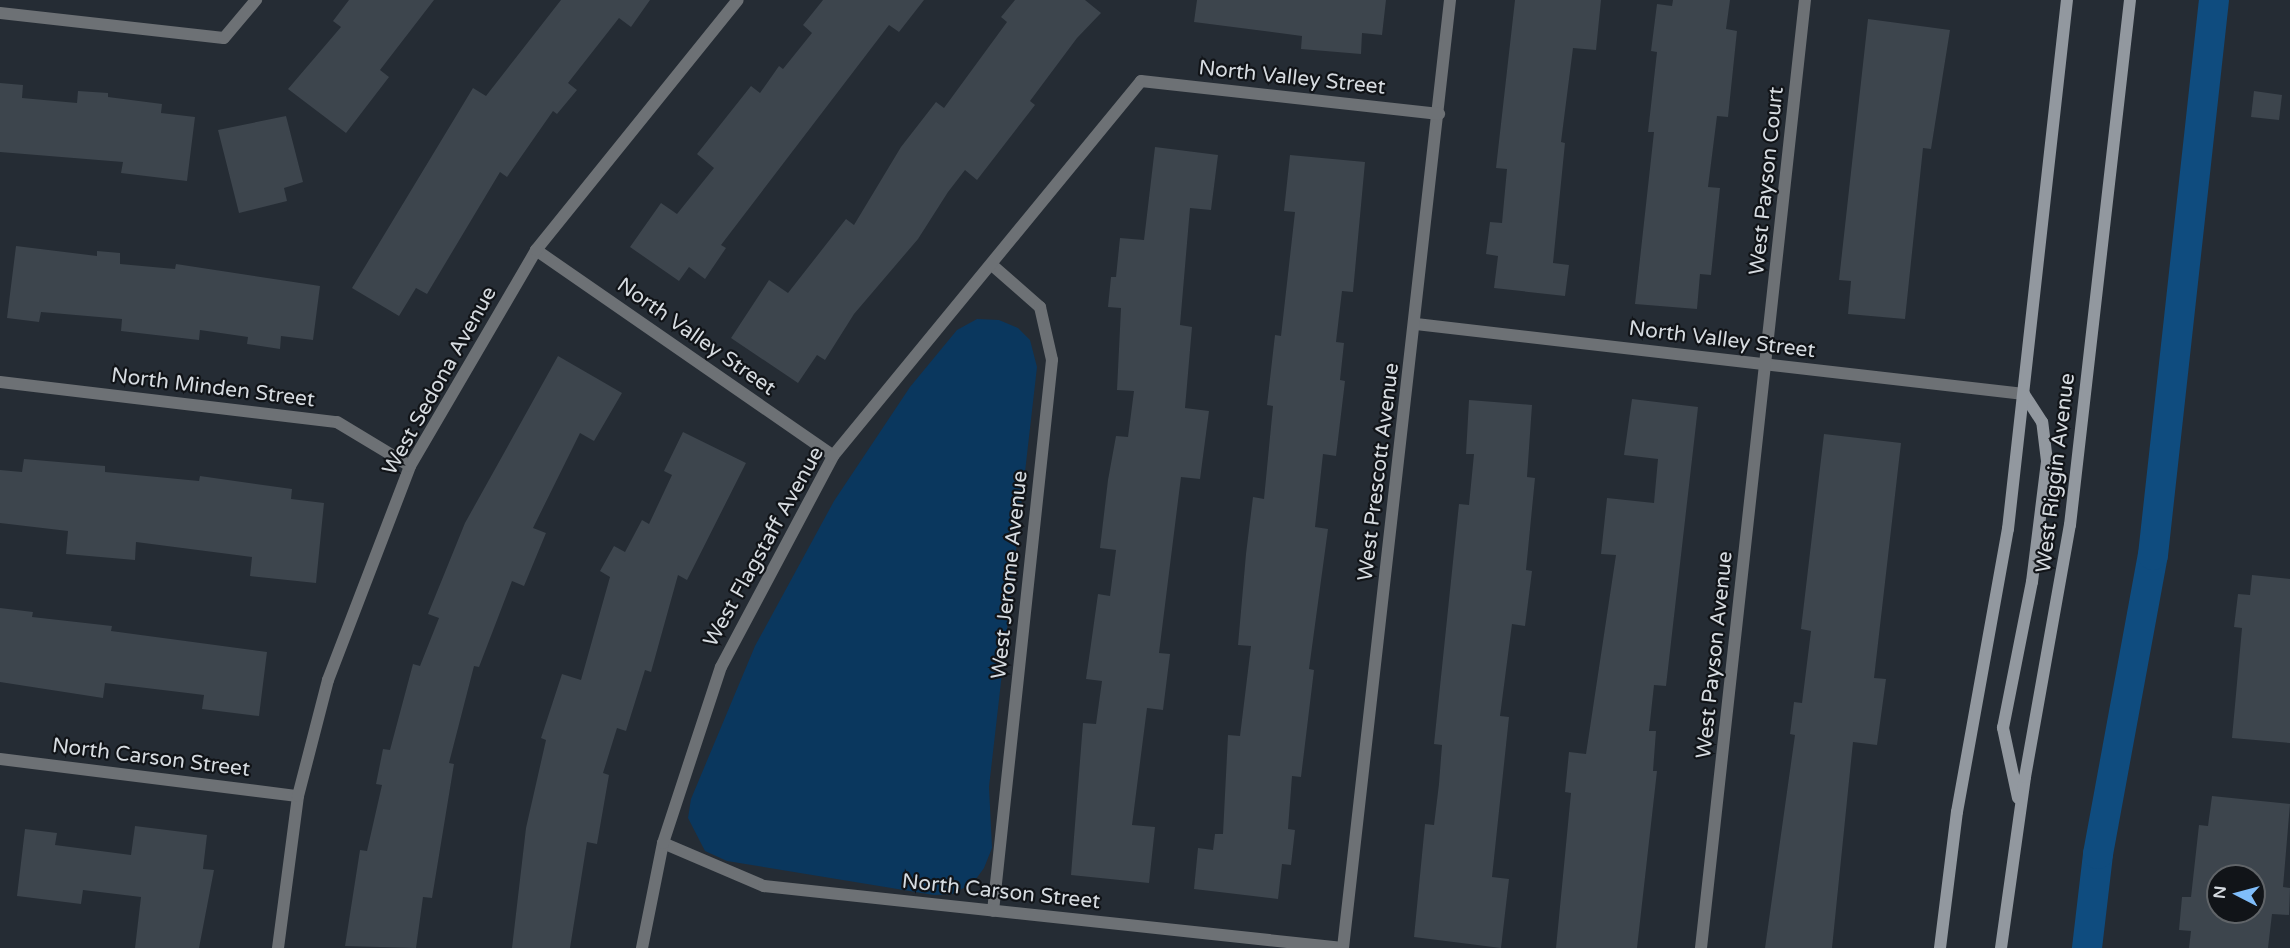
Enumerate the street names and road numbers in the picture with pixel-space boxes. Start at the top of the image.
street label: North Valley Street [1197,56,1387,100]
street label: West Payson Court [1745,86,1789,276]
street label: North Valley Street [612,273,780,401]
street label: West Sedona Avenue [378,282,502,480]
street label: North Valley Street [1627,316,1817,364]
street label: West Prescott Avenue [1353,361,1405,583]
street label: North Minden Street [110,363,316,413]
street label: West Riggin Avenue [2031,372,2081,574]
street label: West Flagstaff Avenue [698,443,830,651]
street label: West Jerome Avenue [987,469,1033,681]
street label: West Payson Avenue [1692,550,1738,760]
street label: North Carson Street [51,733,251,783]
street label: North Carson Street [901,869,1101,915]

